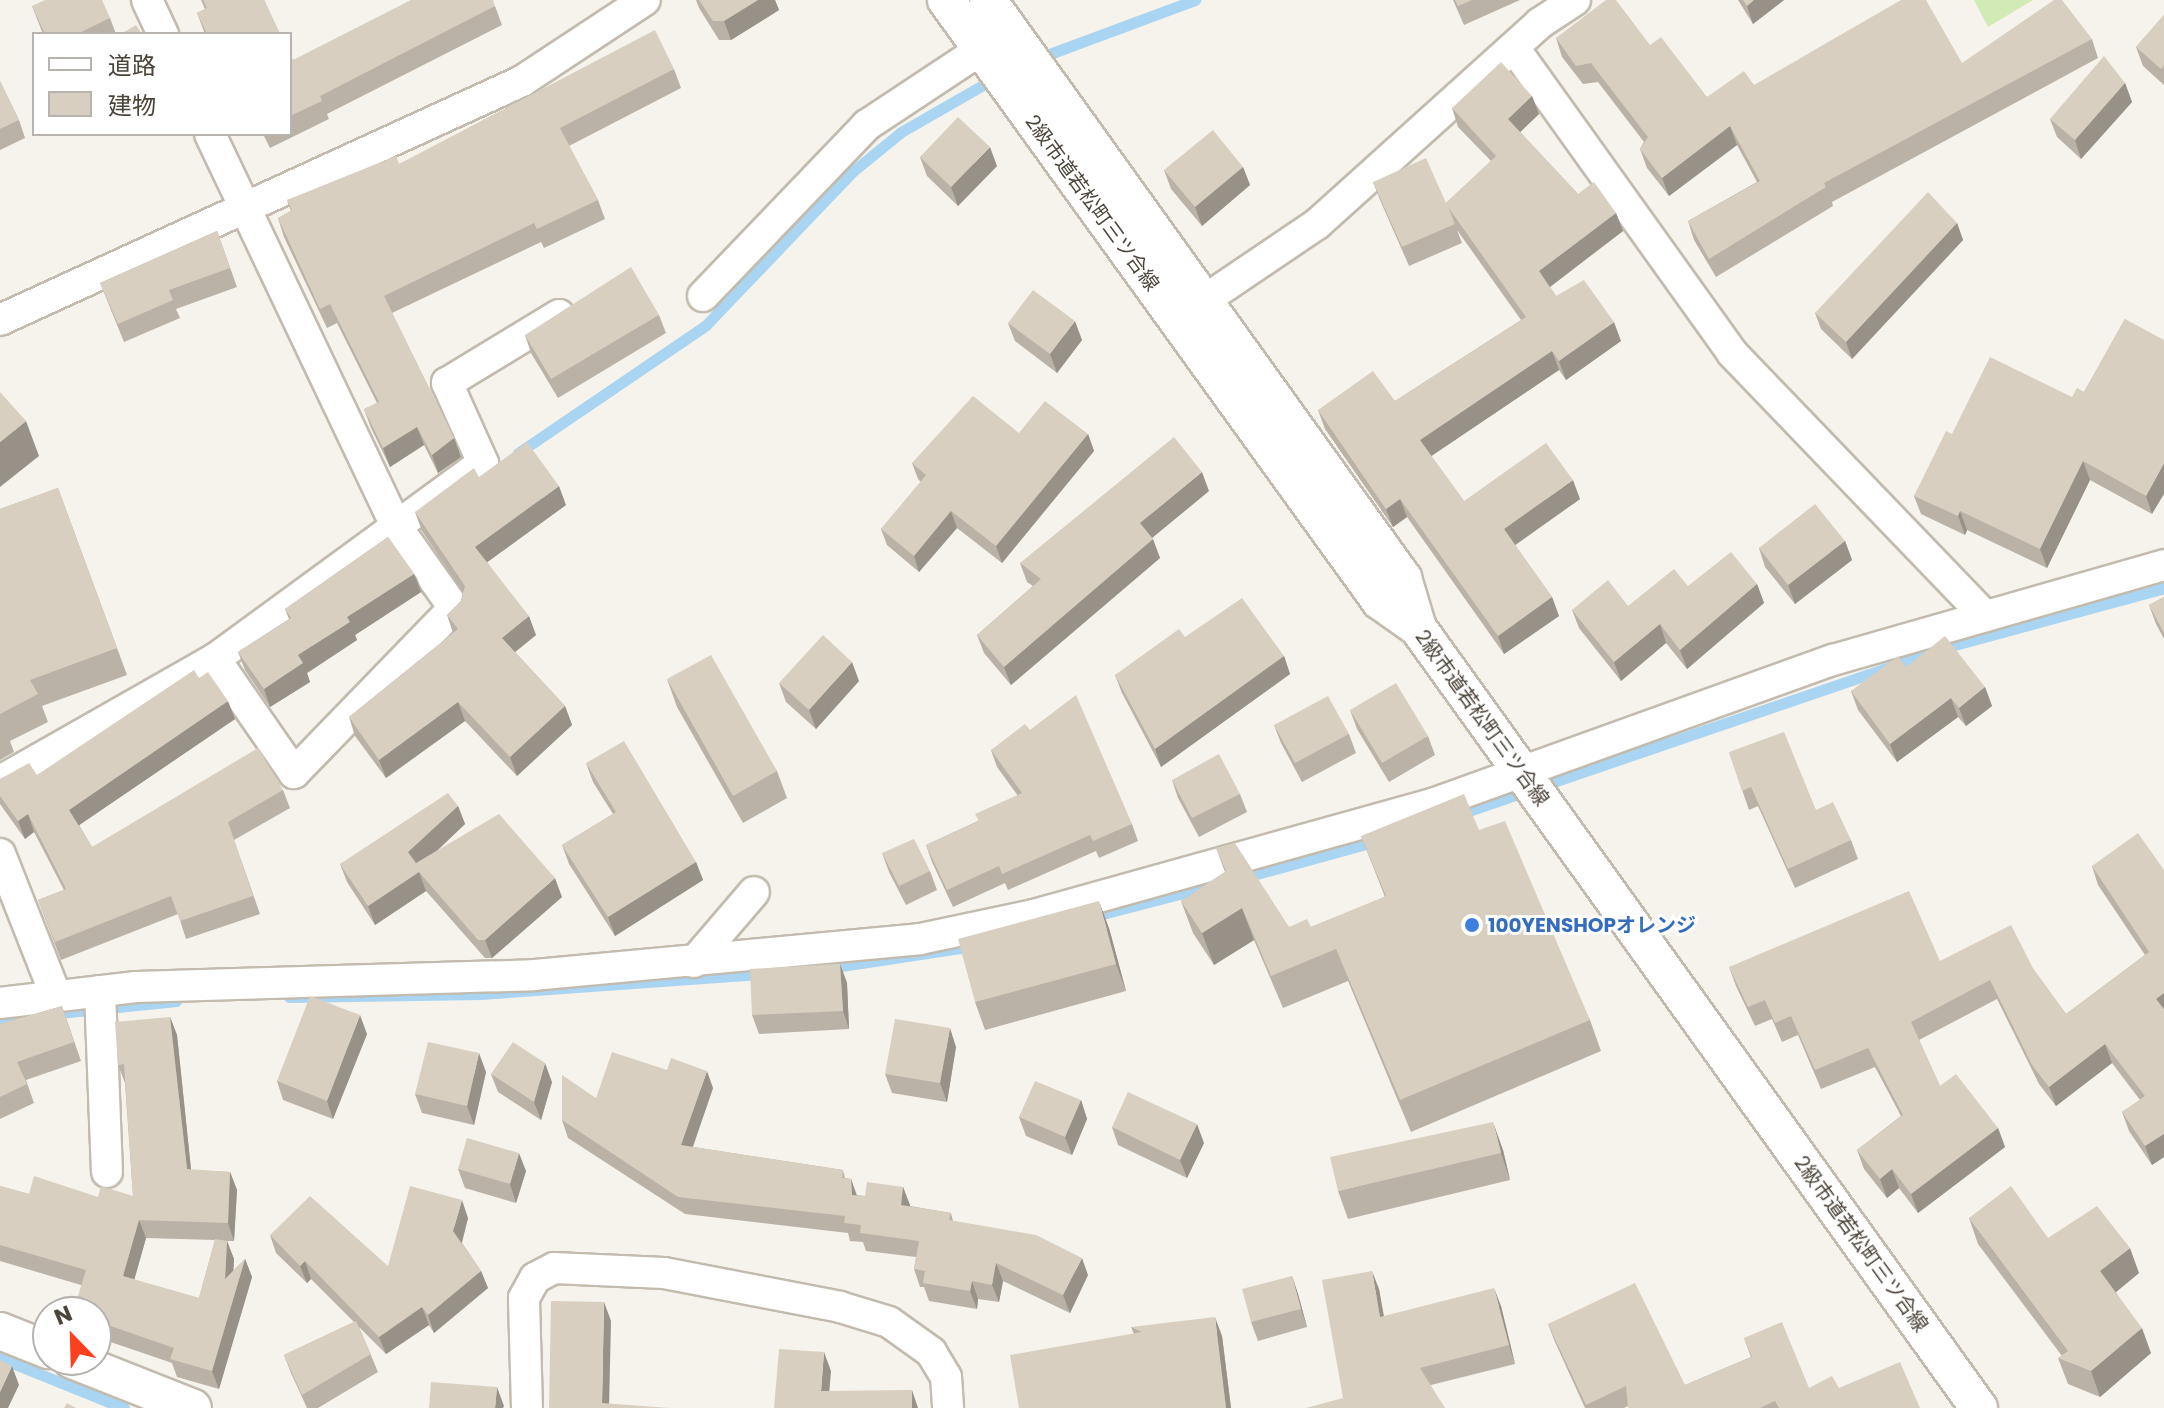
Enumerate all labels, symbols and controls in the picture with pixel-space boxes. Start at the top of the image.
legend [32,32,292,136]
text: 道路 [108,49,156,82]
text: 建物 [108,89,156,122]
street label: 2級市道若松町三ツ合線 [1020,110,1164,296]
street label: 2級市道若松町三ツ合線 [1410,625,1554,811]
place label: 100YENSHOPオレンジ [1488,913,1696,937]
marker: 100YENSHOPオレンジ [1463,916,1481,934]
street label: 2級市道若松町三ツ合線 [1789,1151,1933,1337]
north arrow [32,1296,112,1376]
text: N [50,1298,77,1333]

